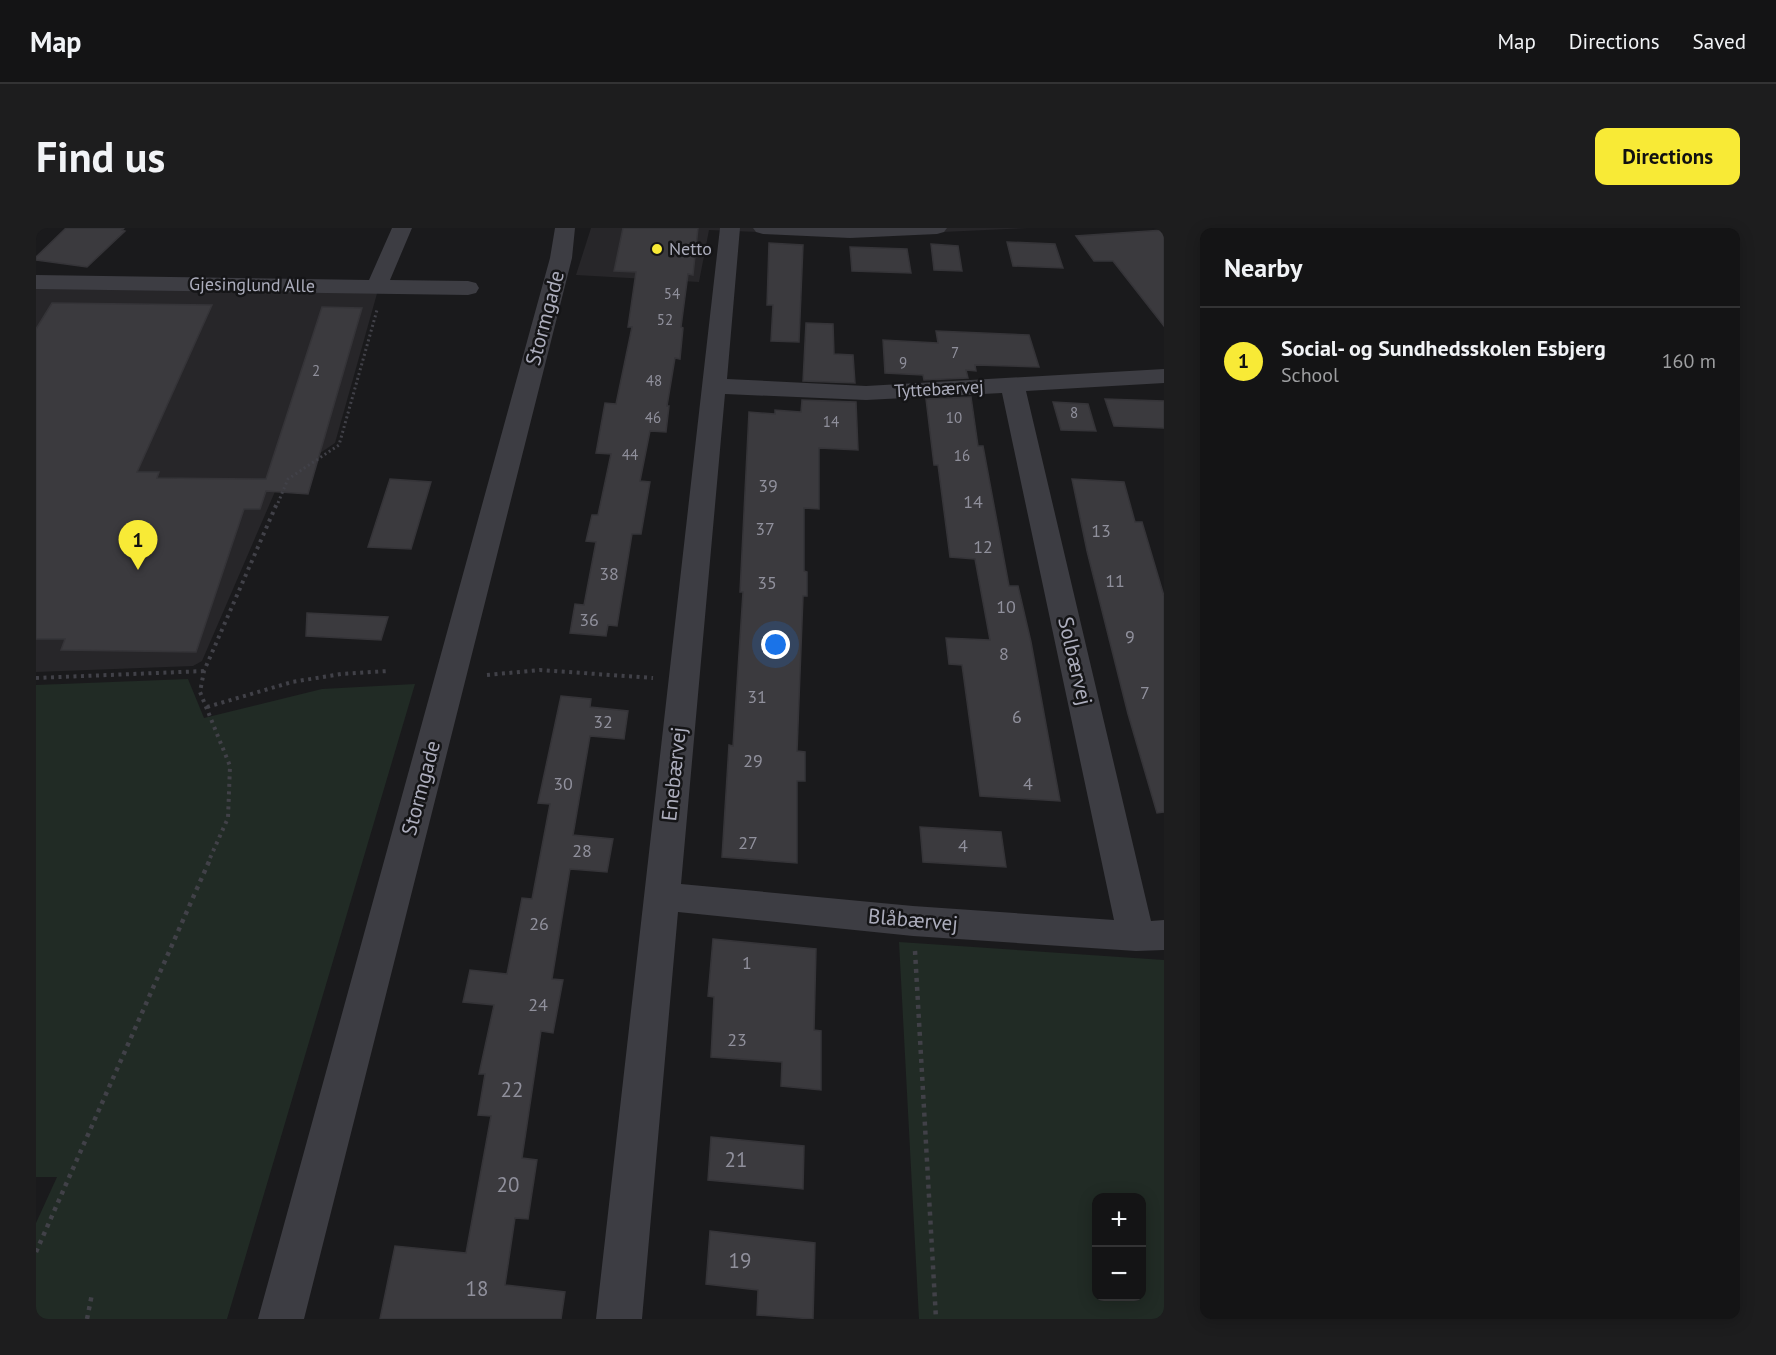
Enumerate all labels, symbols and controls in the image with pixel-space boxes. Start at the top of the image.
text: Map [30,23,81,60]
text: Map [1497,28,1536,55]
text: Directions [1569,28,1660,55]
text: Saved [1693,28,1746,55]
button: Directions [1595,128,1740,185]
text: Find us [36,129,165,184]
place label: Netto [669,237,712,260]
marker: Netto [650,242,664,256]
text: Nearby [1224,251,1302,284]
street label: Stormgade [519,267,570,368]
street label: Gjesinglund Alle [189,272,315,297]
house number: 54 [664,284,680,303]
house number: 52 [657,310,673,329]
text: Social- og Sundhedsskolen Esbjerg [1281,334,1606,362]
house number: 7 [951,343,959,362]
text: 1 [1238,348,1249,374]
text: 160 m [1662,348,1716,374]
house number: 9 [899,353,907,372]
house number: 2 [312,361,320,380]
text: School [1281,362,1339,388]
house number: 48 [646,371,662,390]
street label: Tyttebærvej [894,375,984,402]
house number: 8 [1070,403,1078,422]
house number: 46 [645,408,661,427]
house number: 10 [946,408,962,427]
house number: 14 [823,412,839,431]
house number: 44 [622,445,638,464]
house number: 16 [954,446,970,465]
house number: 39 [758,474,778,497]
house number: 14 [963,490,983,513]
house number: 37 [755,517,775,540]
house number: 13 [1091,519,1111,542]
pin: 1 [118,520,158,570]
house number: 12 [973,535,993,558]
house number: 38 [599,562,619,585]
house number: 11 [1105,569,1125,592]
house number: 35 [757,571,777,594]
house number: 10 [996,595,1016,618]
house number: 36 [579,608,599,631]
street label: Solbærvej [1052,614,1099,708]
house number: 9 [1125,625,1135,648]
your location [761,630,790,659]
house number: 8 [999,642,1009,665]
house number: 7 [1140,681,1150,704]
house number: 31 [747,685,767,708]
house number: 6 [1012,705,1022,728]
house number: 32 [593,710,613,733]
street label: Enebærvej [655,725,692,822]
street label: Stormgade [395,737,446,838]
house number: 29 [743,749,763,772]
house number: 30 [553,772,573,795]
house number: 4 [1023,772,1033,795]
house number: 27 [738,831,758,854]
house number: 4 [958,834,968,857]
house number: 28 [572,839,592,862]
street label: Blåbærvej [867,902,959,937]
house number: 26 [529,912,549,935]
house number: 1 [742,951,752,974]
house number: 24 [528,993,548,1016]
house number: 23 [727,1028,747,1051]
house number: 22 [501,1076,523,1103]
house number: 21 [725,1146,747,1173]
house number: 20 [497,1171,519,1198]
map controls [1092,1193,1146,1301]
button: + [1092,1193,1146,1247]
house number: 19 [729,1247,751,1274]
button: − [1092,1247,1146,1301]
house number: 18 [466,1275,488,1302]

